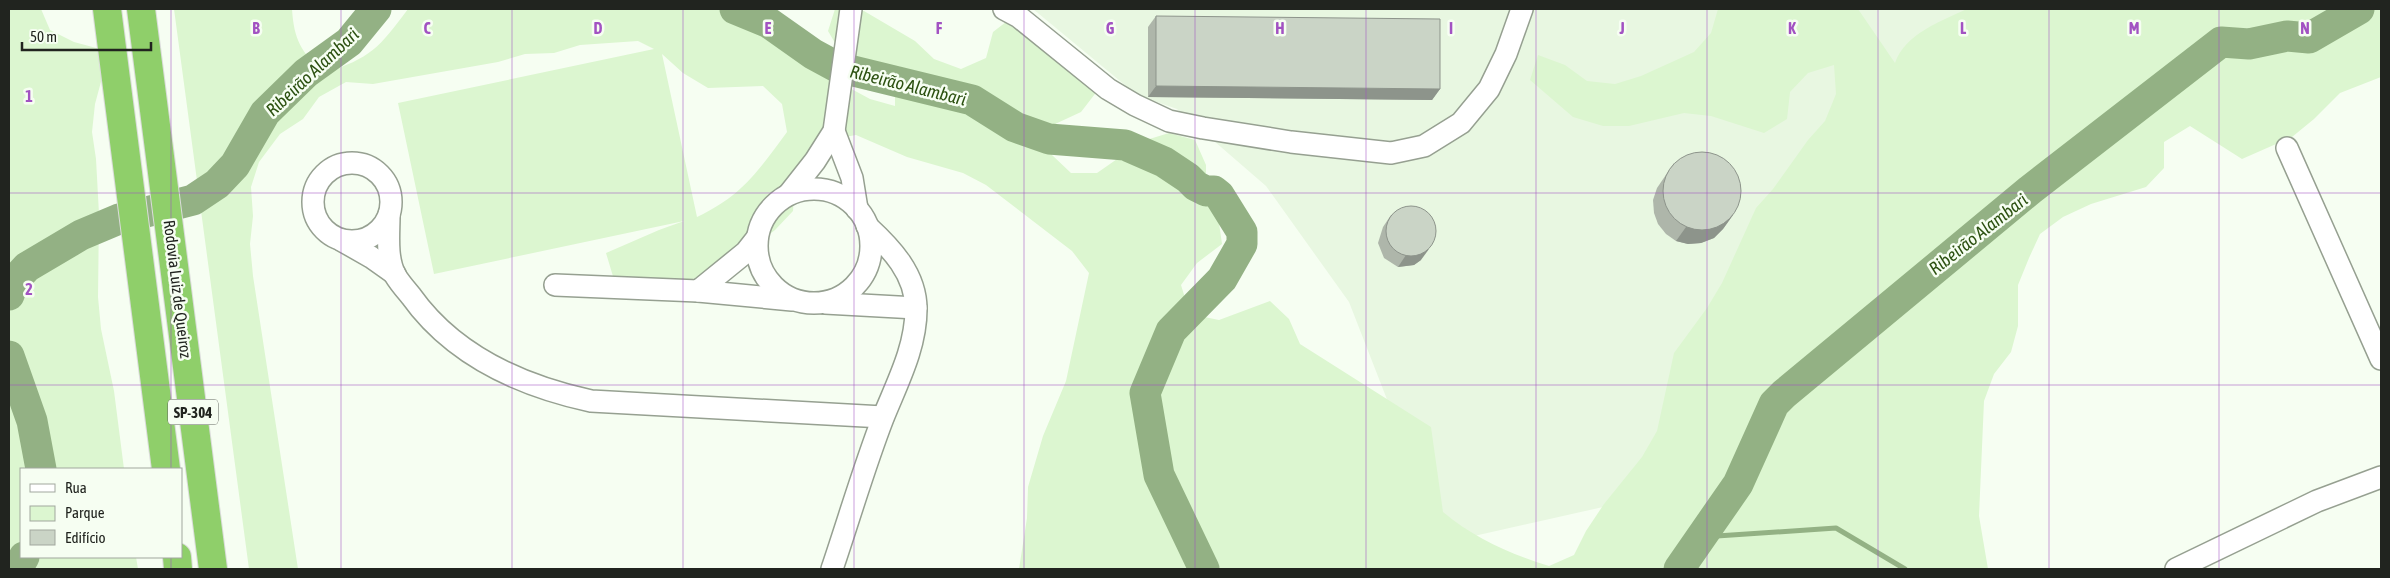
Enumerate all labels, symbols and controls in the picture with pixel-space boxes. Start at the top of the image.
text: B [252,19,260,37]
text: C [423,19,431,37]
text: D [594,19,603,37]
text: E [765,19,772,37]
text: F [936,19,943,37]
text: G [1106,19,1115,37]
text: H [1275,19,1285,37]
text: I [1449,19,1453,37]
text: J [1618,19,1625,37]
text: K [1788,19,1796,37]
text: L [1960,19,1967,37]
text: M [2129,19,2139,37]
text: N [2300,19,2310,37]
scale bar [22,20,151,52]
water label: Ribeirão Alambari [261,24,363,120]
text: 50 m [30,28,57,45]
water label: Ribeirão Alambari [848,60,968,110]
text: 1 [25,87,33,105]
water label: Ribeirão Alambari [1925,189,2031,279]
street label: Rodovia Luiz de Queiroz [161,219,195,359]
text: 2 [25,280,33,298]
road number: SP-304 [168,400,218,424]
legend [20,468,182,558]
text: Rua [65,479,87,496]
text: Parque [65,504,105,521]
text: Edifício [65,529,106,546]

